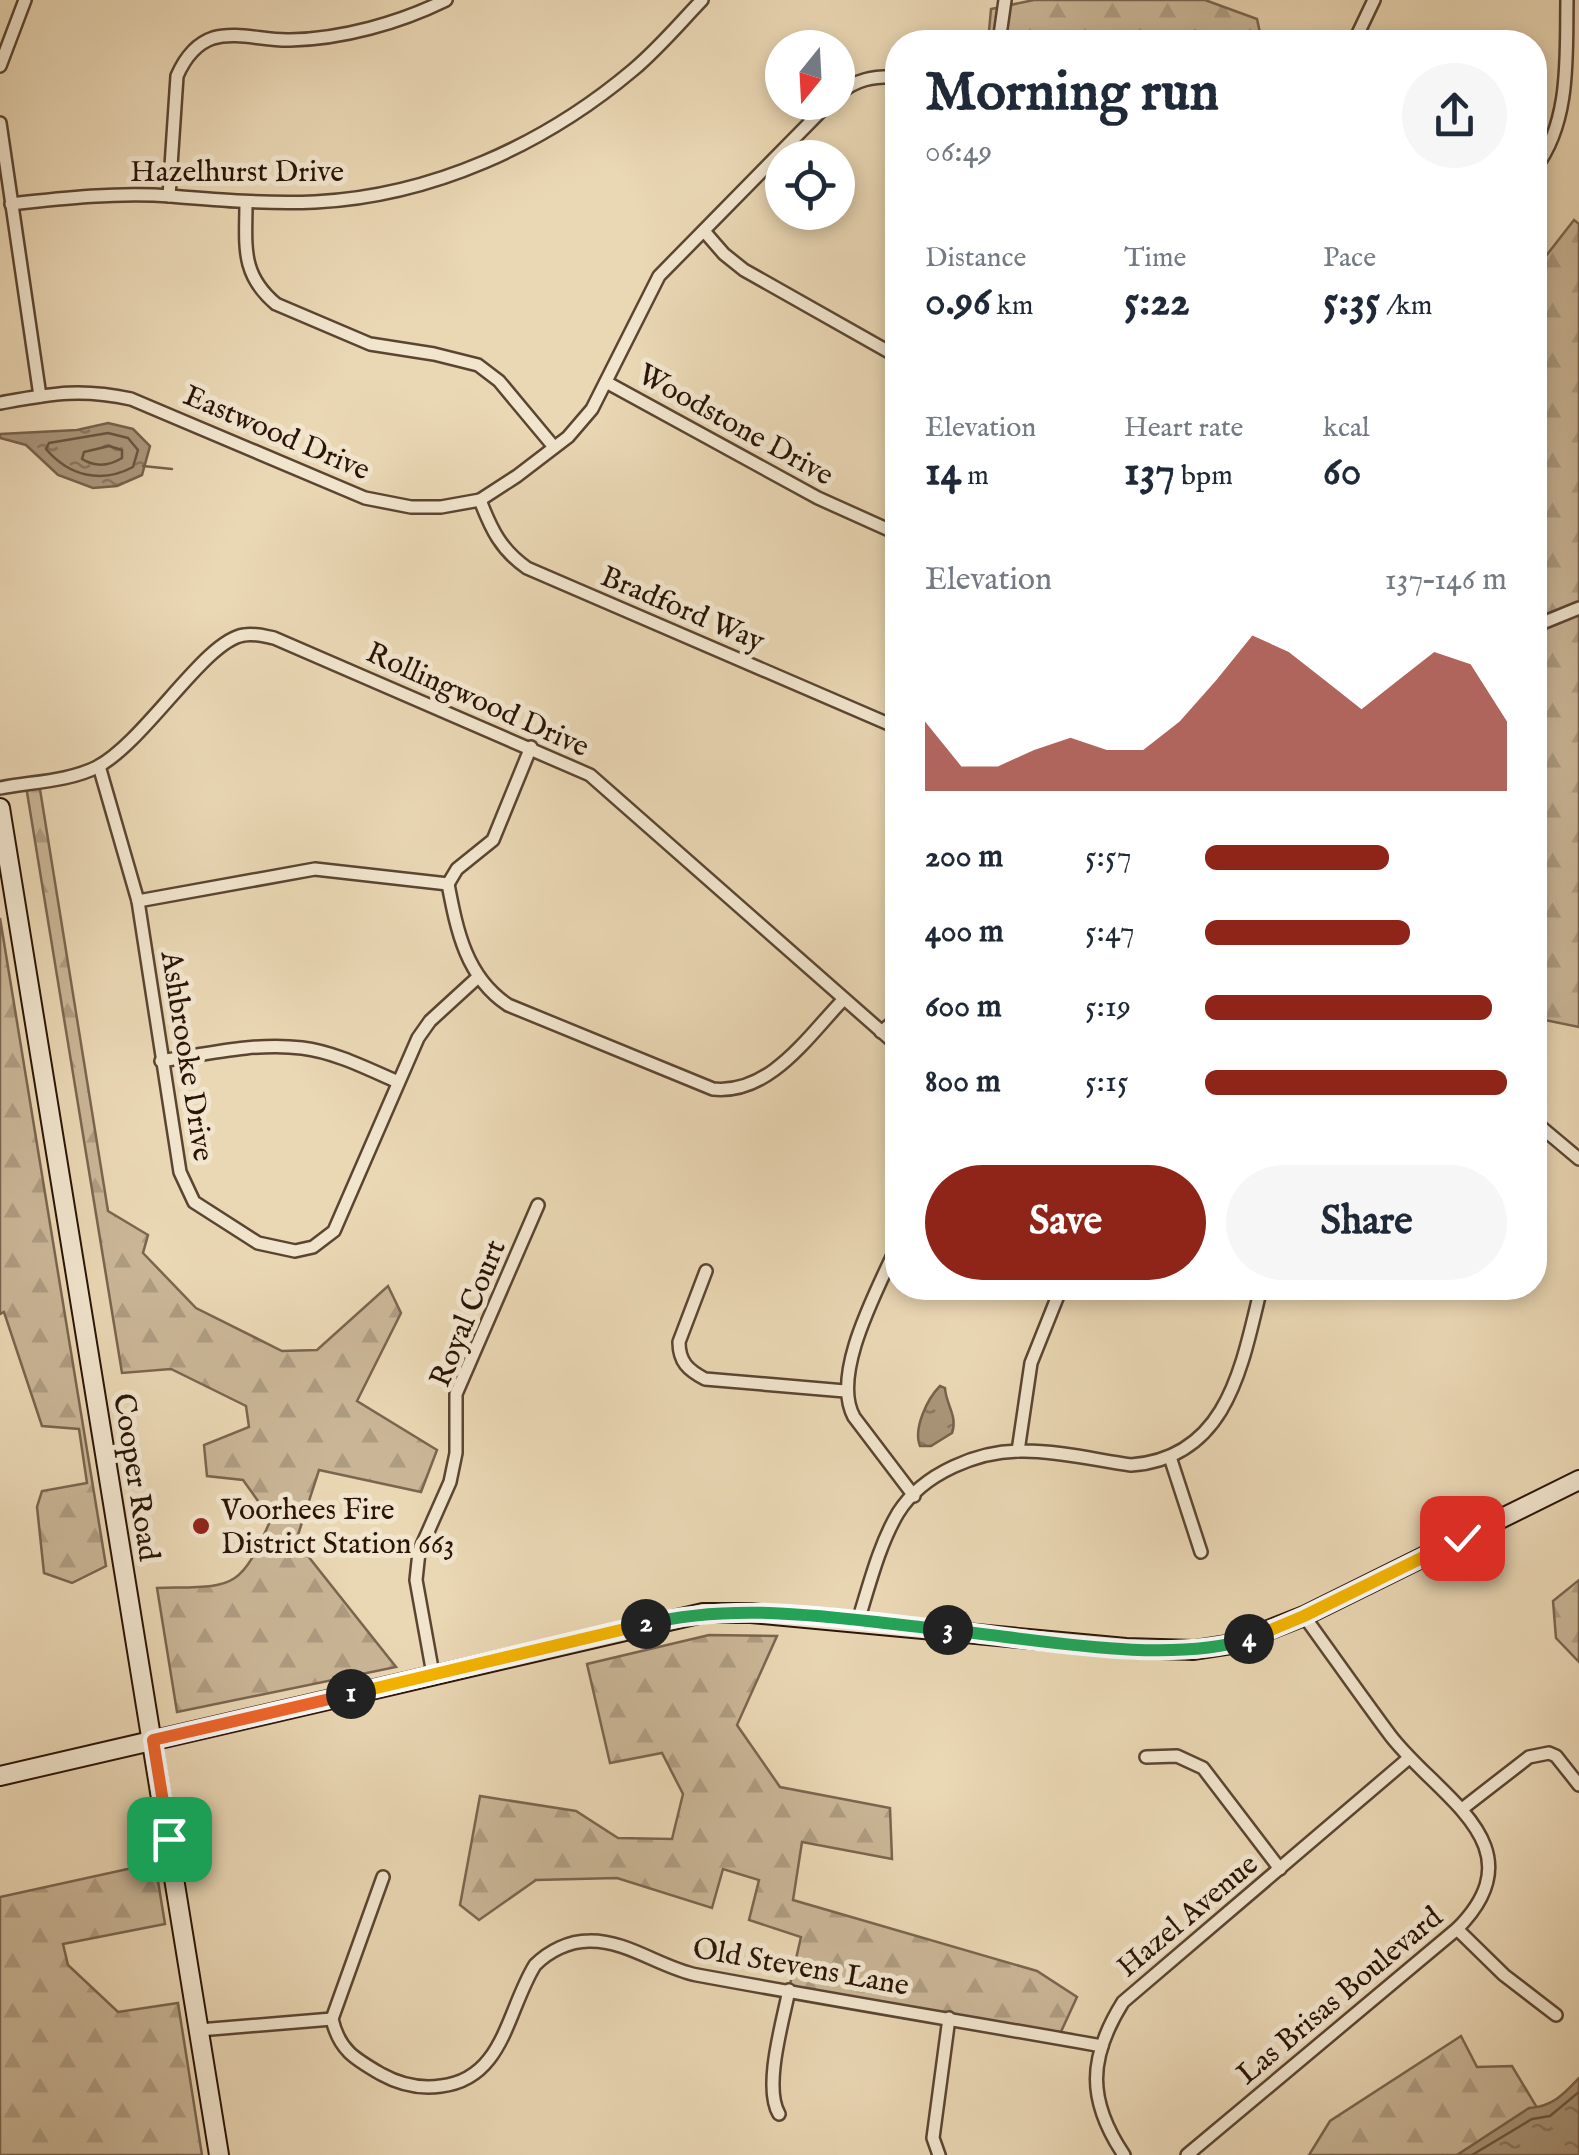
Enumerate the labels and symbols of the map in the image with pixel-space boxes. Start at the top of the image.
north arrow [765,30,855,120]
street label: Hazelhurst Drive [130,154,344,192]
street label: Woodstone Drive [630,356,840,495]
street label: Eastwood Drive [177,378,375,490]
street label: Bradford Way [595,558,770,661]
street label: Rollingwood Drive [360,635,595,767]
street label: Ashbrooke Drive [151,948,221,1164]
street label: Royal Court [422,1235,516,1393]
street label: Cooper Road [103,1391,167,1565]
place label: Voorhees Fire District Station 663 [220,1492,455,1564]
pin [1420,1496,1505,1581]
marker: Voorhees Fire District Station 663 [190,1515,212,1537]
pin: 2 [621,1599,671,1649]
pin: 3 [923,1605,973,1655]
pin: 4 [1224,1614,1274,1664]
pin: 1 [326,1669,376,1719]
pin [127,1797,212,1882]
street label: Hazel Avenue [1110,1846,1267,1987]
street label: Las Brisas Boulevard [1229,1899,1452,2094]
street label: Old Stevens Lane [690,1930,912,2006]

